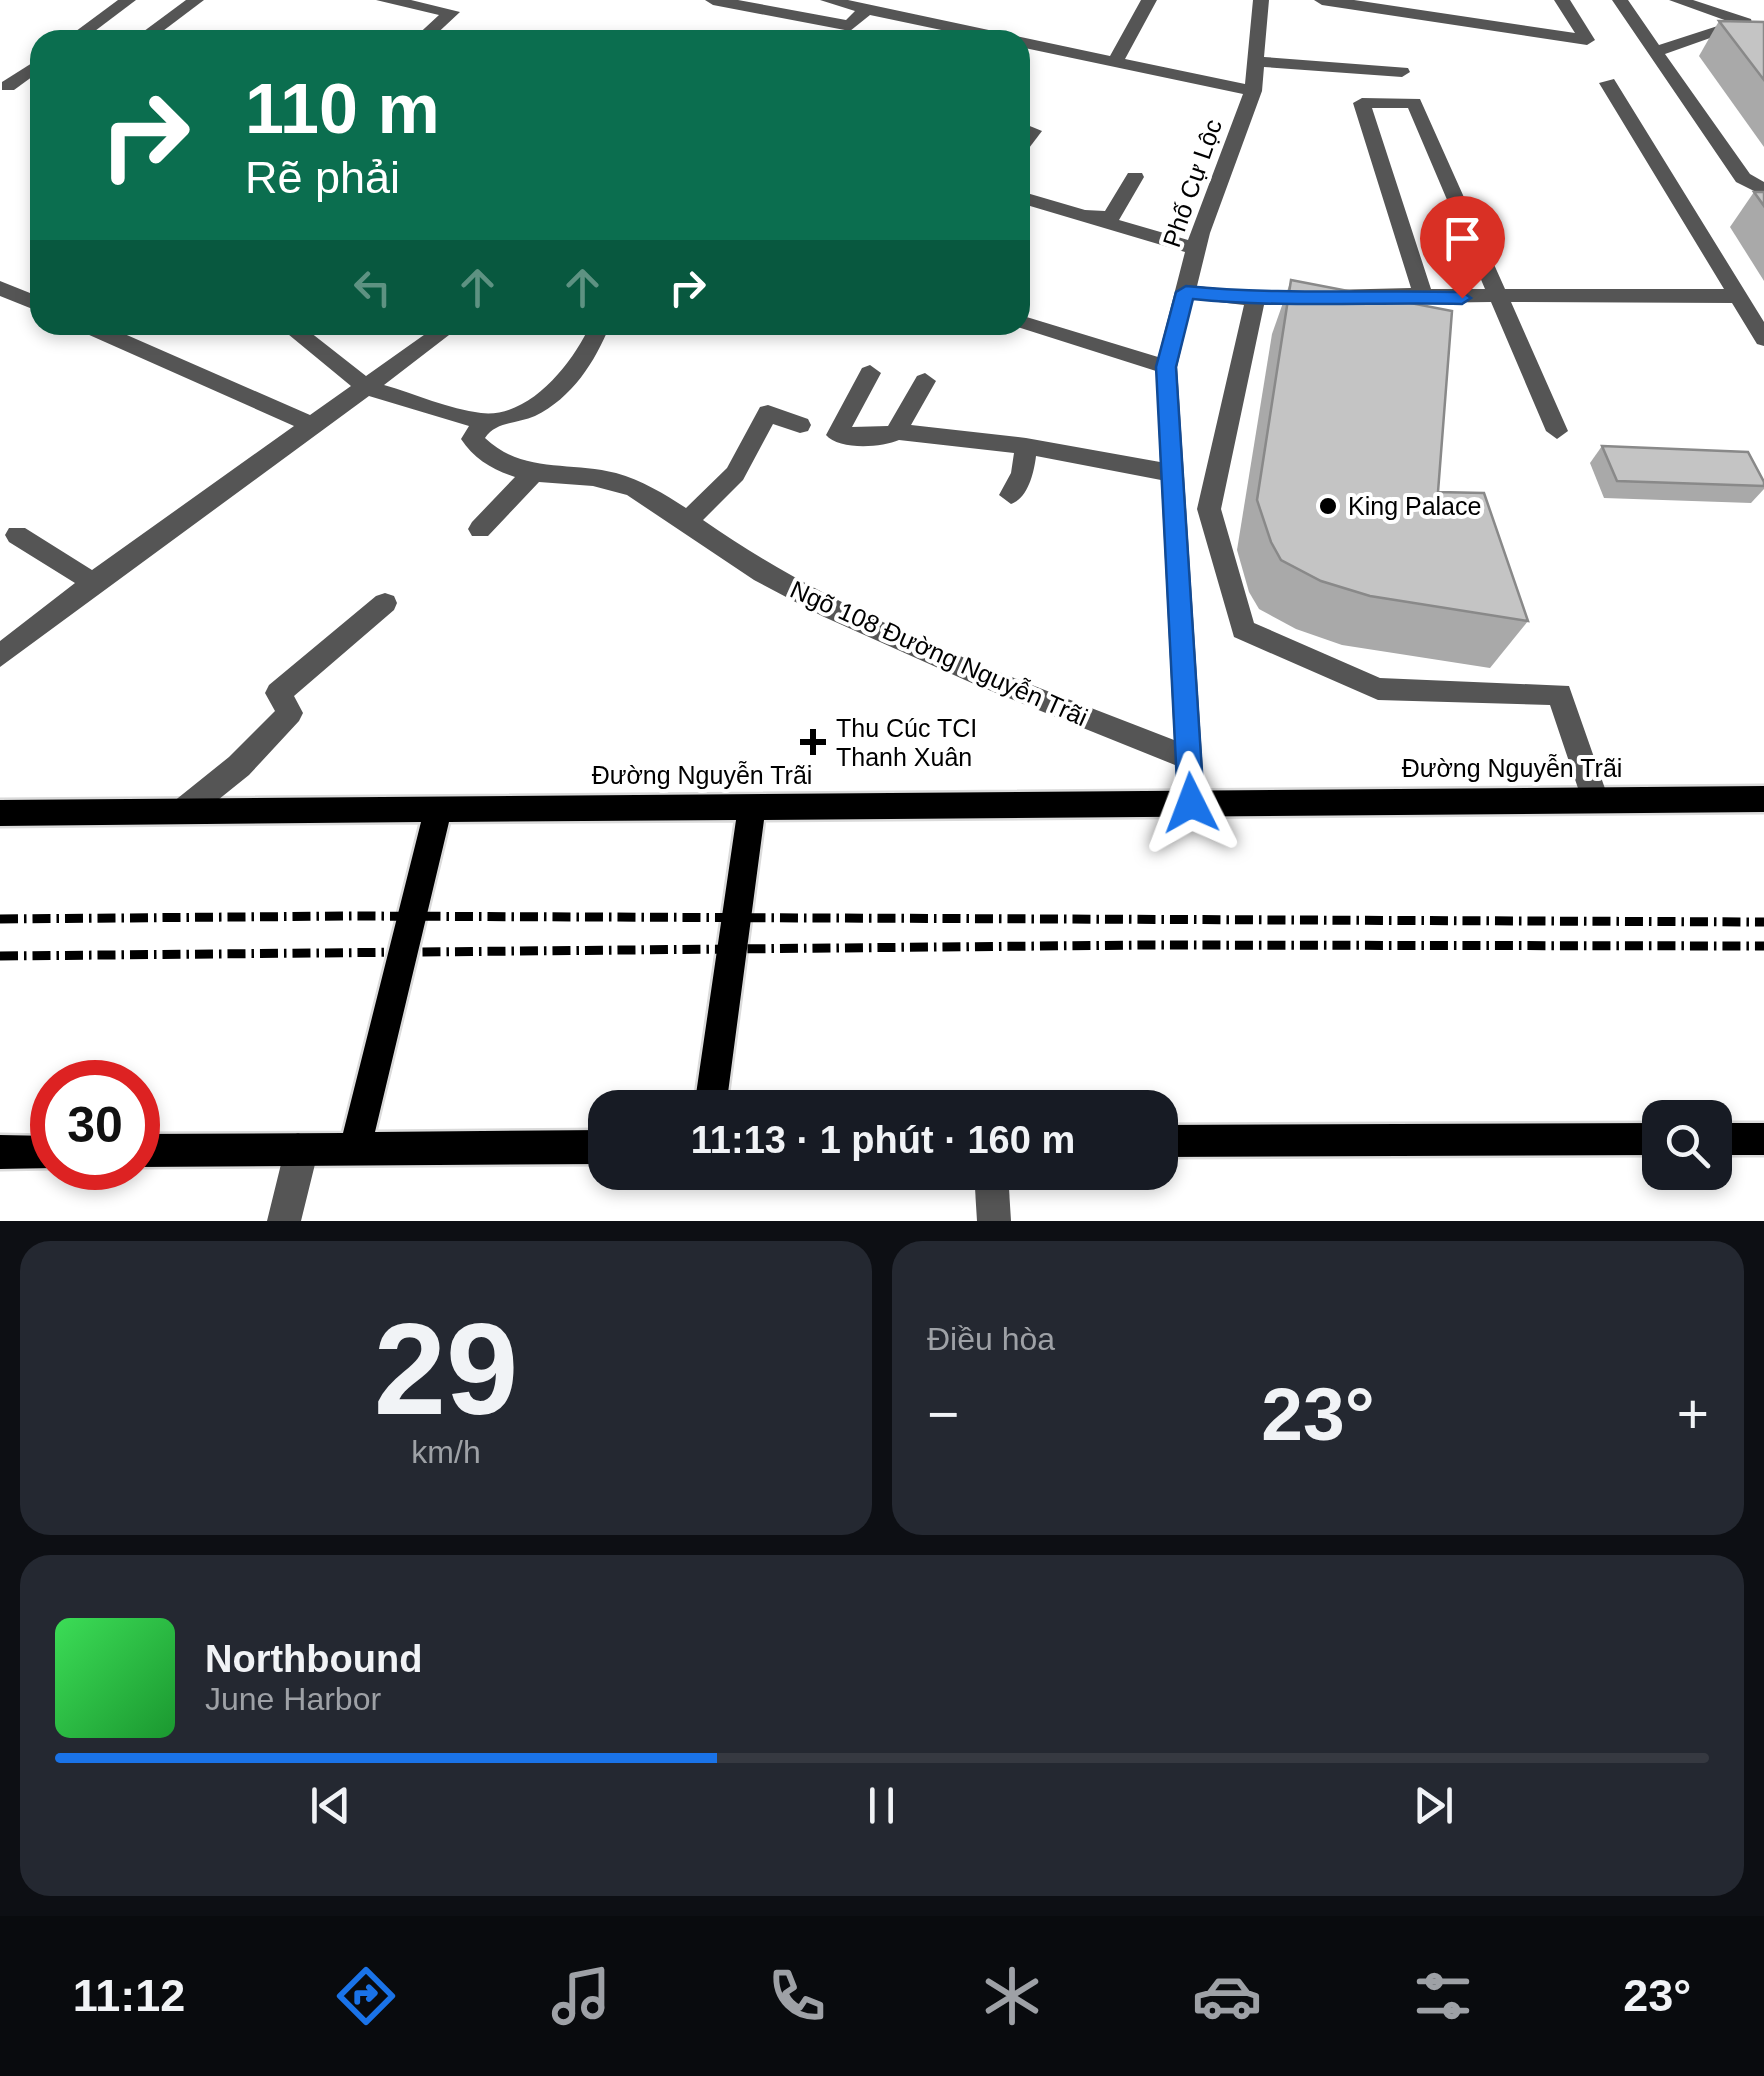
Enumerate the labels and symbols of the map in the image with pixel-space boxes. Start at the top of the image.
street label: Phố Cự Lộc [1157,115,1227,251]
pin [1420,196,1505,299]
place label: King Palace [1348,492,1481,520]
marker: King Palace [1317,495,1339,517]
street label: Ngõ 108 Đường Nguyễn Trãi [786,575,1092,731]
place label: Thu Cúc TCI Thanh Xuân [836,714,977,771]
marker: Thu Cúc TCI Thanh Xuân [800,729,826,755]
position arrow [1139,751,1243,855]
street label: Đường Nguyễn Trãi [1402,754,1622,782]
street label: Đường Nguyễn Trãi [592,761,812,789]
speed limit sign: 30 [30,1060,160,1190]

